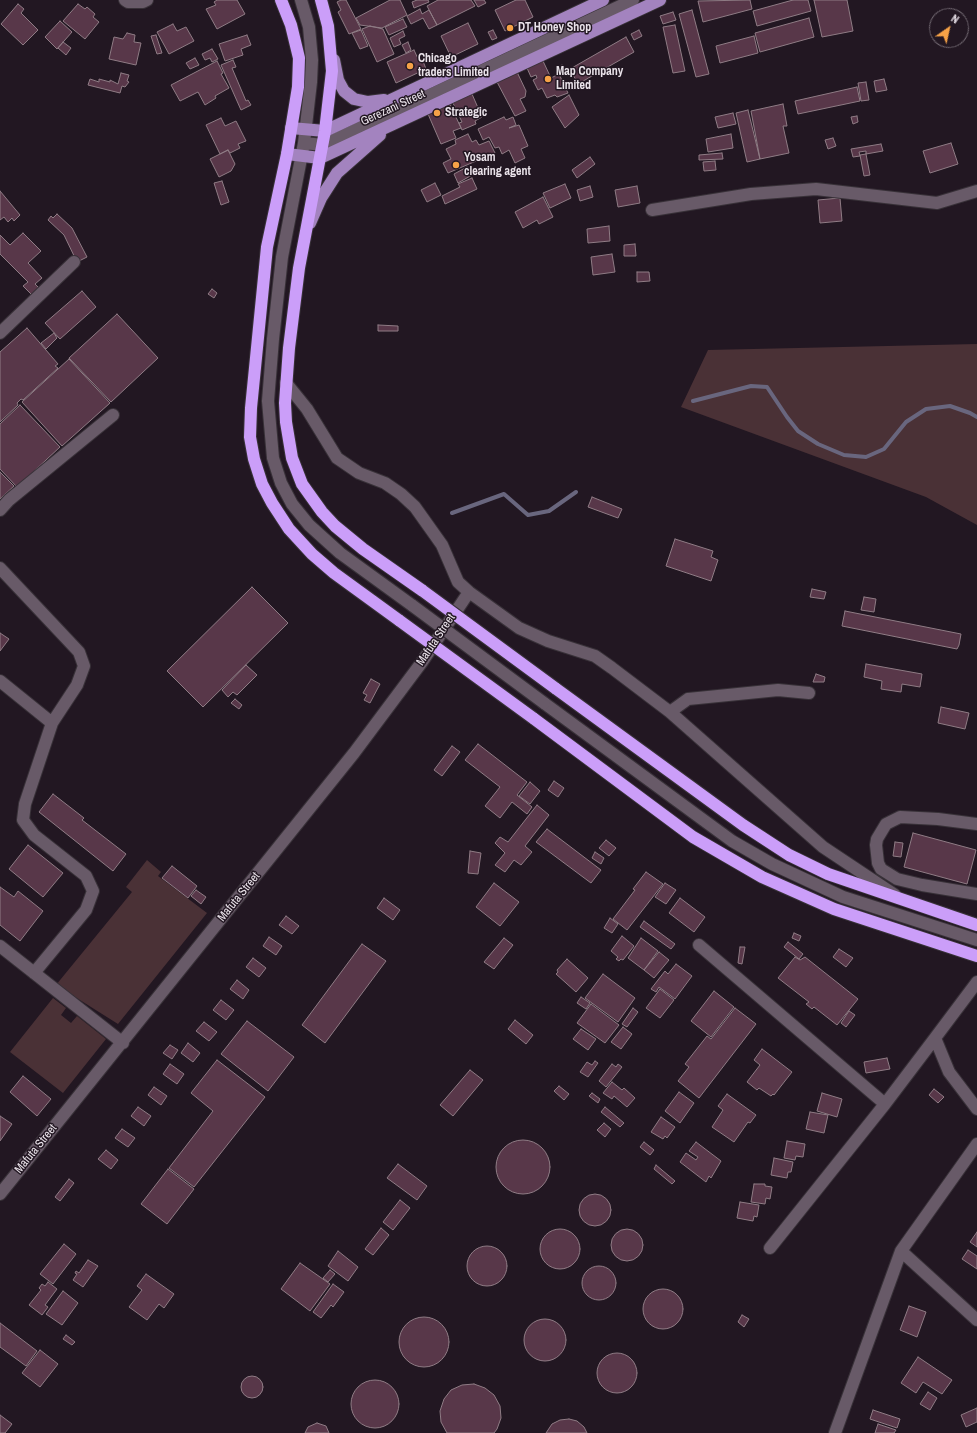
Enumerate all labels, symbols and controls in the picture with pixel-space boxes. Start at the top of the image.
north arrow [929,8,969,48]
text: N [949,11,962,27]
place label: DT Honey Shop [518,21,591,35]
marker: DT Honey Shop [505,23,515,33]
place label: Chicago traders Limited [418,52,489,80]
marker: Chicago traders Limited [405,61,415,71]
place label: Map Company Limited [556,65,623,93]
marker: Map Company Limited [543,74,553,84]
street label: Gerezani Street [358,87,428,129]
place label: Strategic [445,106,487,120]
marker: Strategic [432,108,442,118]
place label: Yosam clearing agent [464,151,531,179]
marker: Yosam clearing agent [451,160,461,170]
street label: Mafuta Street [414,611,458,669]
street label: Mafuta Street [215,870,263,924]
street label: Mafuta Street [12,1122,60,1176]

